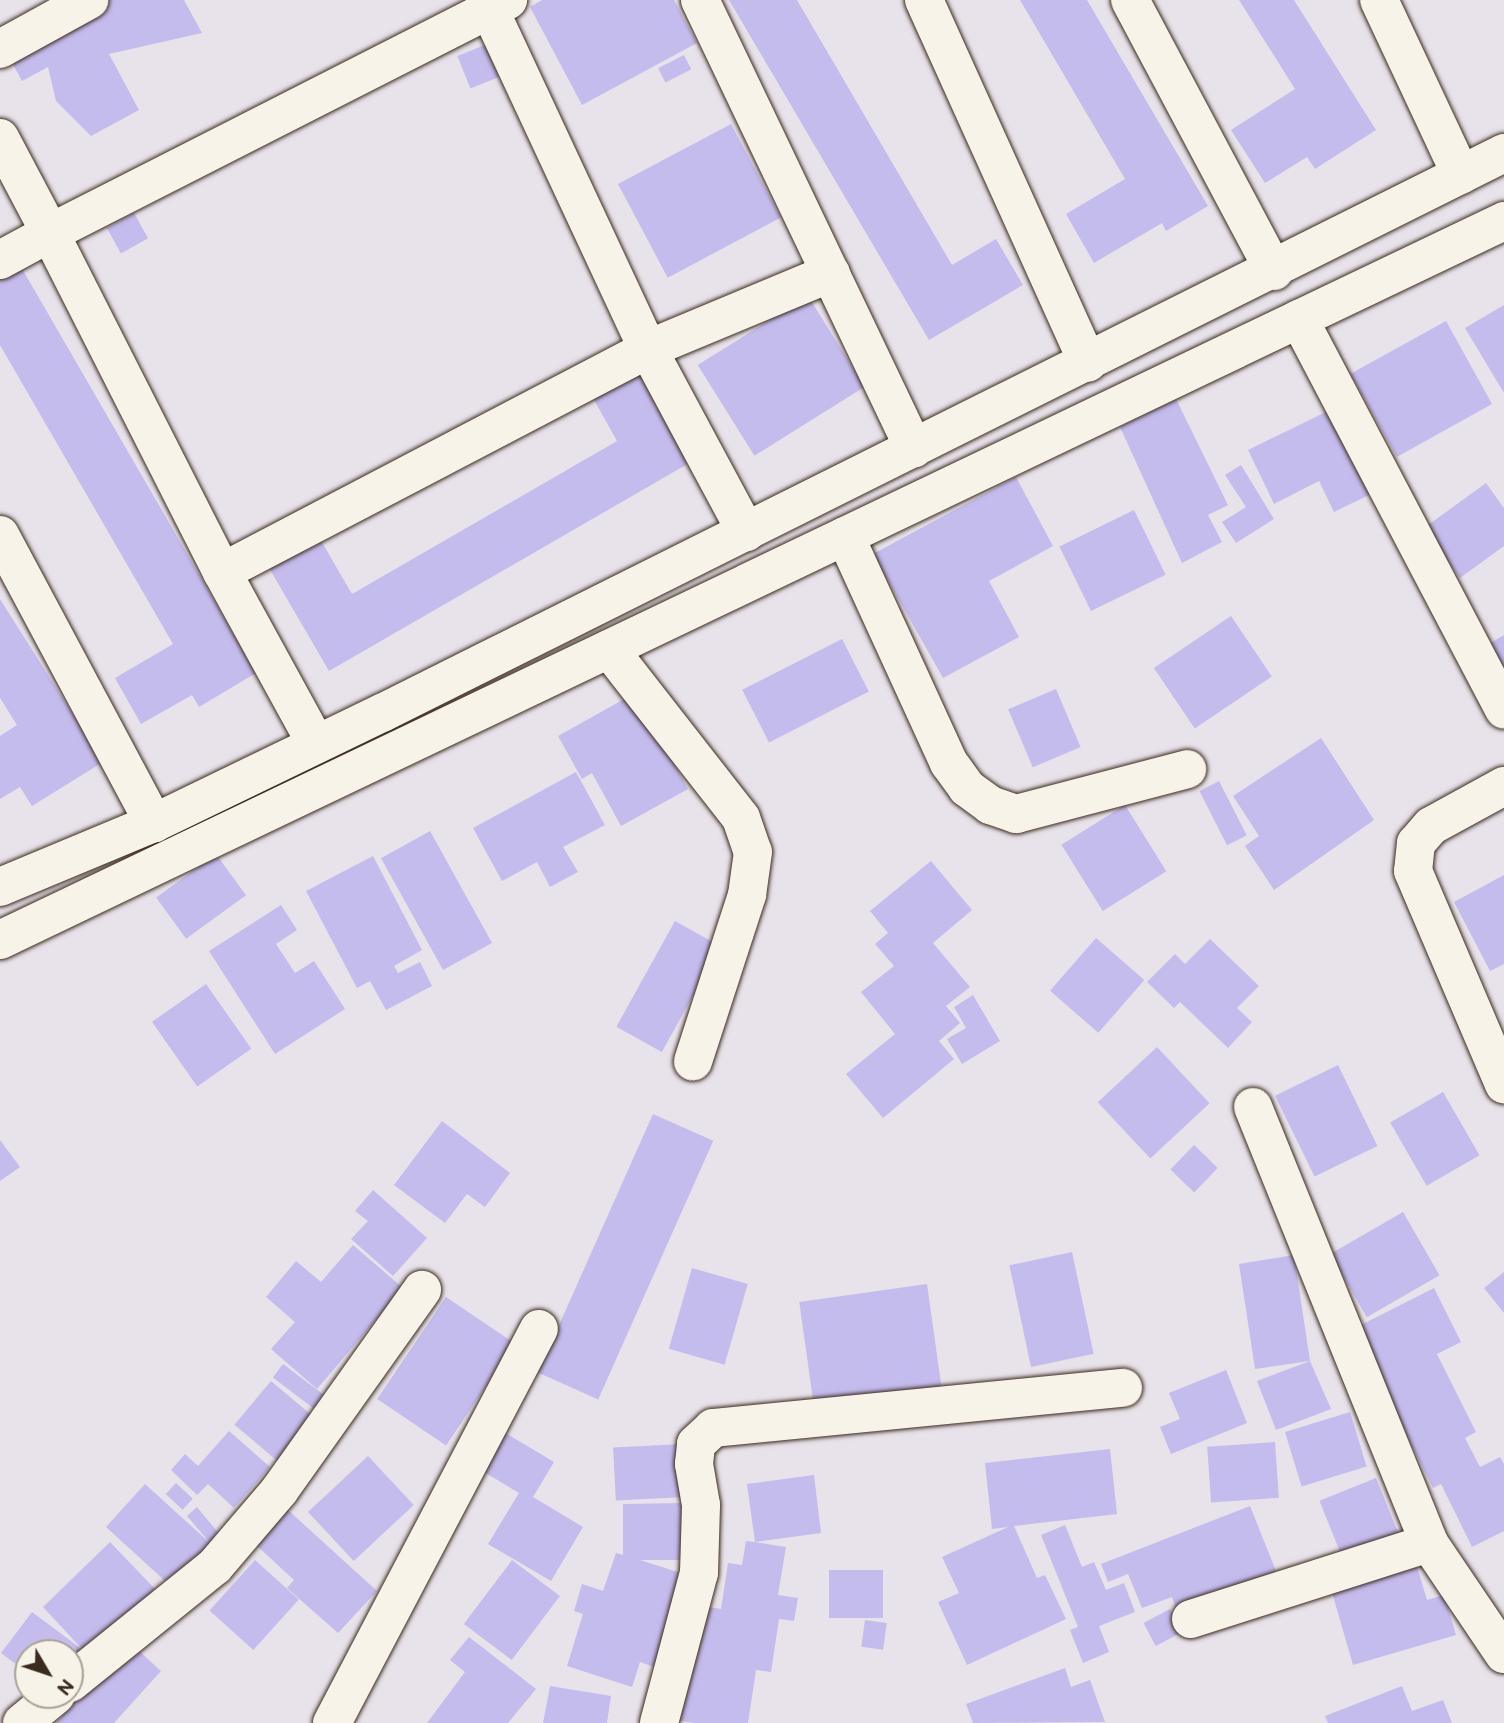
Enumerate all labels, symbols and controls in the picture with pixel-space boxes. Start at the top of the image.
north arrow [14,1639,84,1709]
text: N [51,1673,78,1699]

